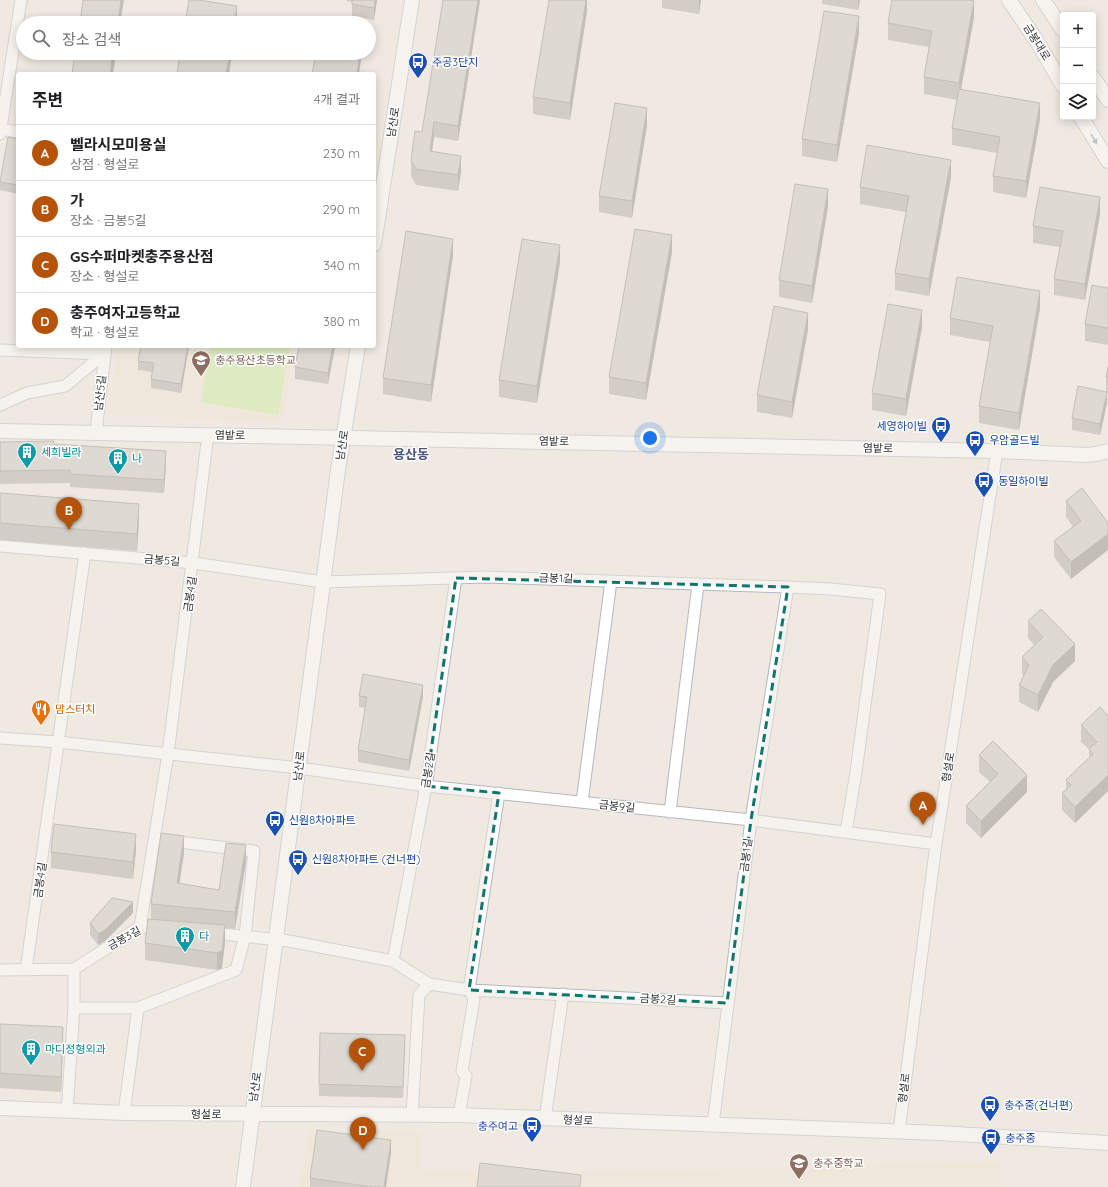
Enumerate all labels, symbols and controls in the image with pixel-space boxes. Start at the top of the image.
map controls [1060,12,1096,120]
button: + [1060,12,1096,48]
search box [16,16,376,60]
street label: 금봉대로 [1020,21,1054,63]
icon: search [30,27,52,49]
text: 장소 검색 [62,30,121,49]
button: − [1060,48,1096,84]
bus stop icon: 주공3단지 [407,51,429,79]
place label: 주공3단지 [432,55,478,69]
button: layers [1060,84,1096,120]
text: 주변 [32,89,63,110]
text: 4개 결과 [314,91,360,107]
street label: 남산로 [384,106,402,138]
one-way arrow [1090,134,1097,145]
text: 벨라시모미용실 [70,135,167,154]
text: A [41,145,49,161]
text: 230 m [323,145,360,161]
text: 상점 · 형설로 [70,156,139,172]
text: 가 [70,191,84,210]
text: B [41,201,49,217]
text: 290 m [322,201,360,217]
text: 장소 · 금봉5길 [70,212,147,228]
text: GS수퍼마켓충주용산점 [70,247,214,266]
text: C [41,257,49,273]
text: 340 m [323,257,360,273]
text: 장소 · 형설로 [70,268,139,284]
text: 충주여자고등학교 [70,303,180,322]
text: D [40,313,50,329]
text: 380 m [323,313,360,329]
text: 학교 · 형설로 [70,324,139,340]
school or university icon: 충주용산초등학교 [190,349,212,377]
place label: 충주용산초등학교 [215,353,296,367]
street label: 남산5길 [91,374,109,412]
bus stop icon: 세영하이빌 [930,415,952,443]
place label: 세영하이빌 [876,419,927,433]
street label: 염밭로 [215,428,245,442]
your location [640,428,660,448]
street label: 남산로 [333,429,351,461]
bus stop icon: 우암골드빌 [964,429,986,457]
place label: 우암골드빌 [989,433,1040,447]
street label: 염밭로 [539,434,569,448]
building icon: 세희빌라 [16,441,38,469]
street label: 염밭로 [863,441,893,455]
place label: 세희빌라 [41,445,81,459]
district label: 용산동 [393,446,429,462]
building icon: 나 [107,447,129,475]
place label: 나 [132,451,142,465]
bus stop icon: 동일하이빌 [973,470,995,498]
place label: 동일하이빌 [998,474,1049,488]
pin: B [56,497,82,530]
street label: 금봉5길 [143,551,181,569]
street label: 금봉1길 [539,570,573,586]
street label: 금봉4길 [181,575,199,613]
restaurant icon: 맘스터치 [30,698,52,726]
place label: 맘스터치 [55,702,95,716]
street label: 남산로 [290,750,308,782]
street label: 금봉2길 [418,751,438,789]
street label: 형설로 [939,751,957,783]
pin: A [910,792,936,825]
street label: 금봉9길 [598,797,636,815]
bus stop icon: 신원8차아파트 [264,809,286,837]
place label: 신원8차아파트 [289,813,356,827]
street label: 금봉1길 [737,837,755,873]
bus stop icon: 신원8차아파트 (건너편) [287,848,309,876]
place label: 신원8차아파트 (건너편) [312,852,420,866]
street label: 금봉4길 [31,861,49,899]
street label: 금봉3길 [105,923,143,953]
building icon: 다 [174,925,196,953]
place label: 다 [199,929,209,943]
street label: 금봉2길 [639,991,677,1007]
building icon: 마디정형외과 [20,1038,42,1066]
pin: C [349,1038,375,1071]
place label: 마디정형외과 [45,1042,106,1056]
street label: 남산로 [246,1071,264,1103]
street label: 형설로 [895,1072,913,1104]
bus stop icon: 충주중(건너편) [979,1094,1001,1122]
place label: 충주중(건너편) [1004,1098,1073,1112]
street label: 형설로 [191,1107,221,1121]
street label: 형설로 [563,1112,593,1128]
bus stop icon: 충주여고 [521,1115,543,1143]
pin: D [350,1117,376,1150]
place label: 충주여고 [478,1119,518,1133]
bus stop icon: 충주중 [980,1127,1002,1155]
place label: 충주중 [1005,1131,1035,1145]
school or university icon: 충주중학교 [788,1152,810,1180]
place label: 충주중학교 [813,1156,864,1170]

